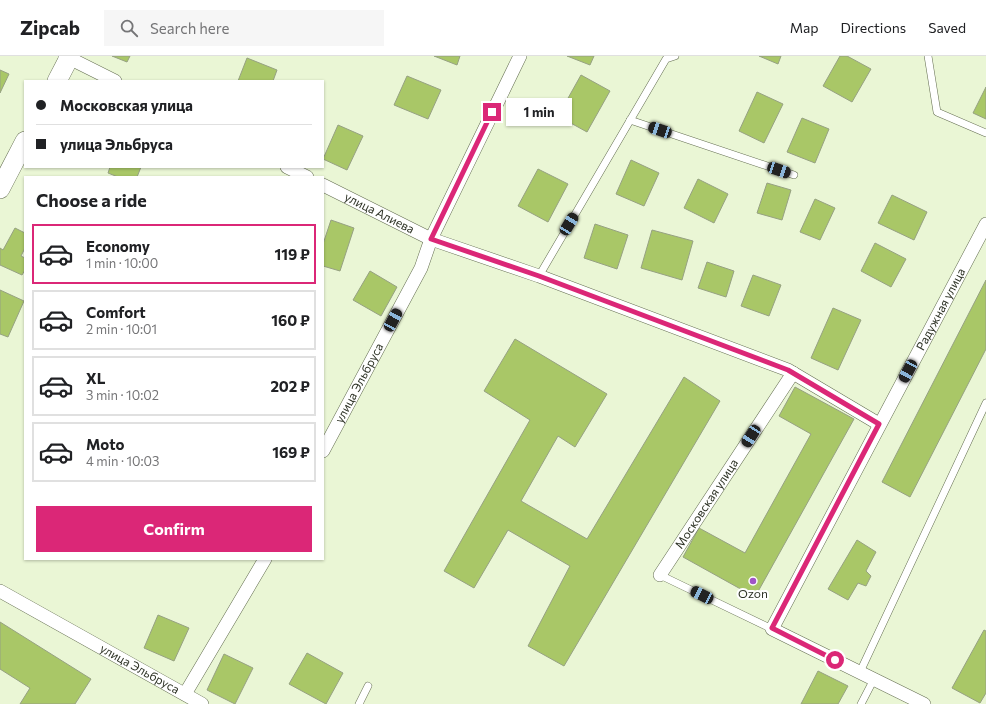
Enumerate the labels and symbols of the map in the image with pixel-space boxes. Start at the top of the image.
callout: 1 min [506,98,572,126]
route end [483,103,501,121]
car [647,120,673,140]
car [766,160,792,180]
street label: улица Алиева [343,189,417,236]
car [558,211,580,237]
street label: Радужная улица [913,265,967,352]
car [382,307,404,333]
street label: улица Эльбруса [331,340,386,425]
car [897,358,919,384]
car [739,423,763,449]
street label: Московская улица [671,456,740,551]
marker: Ozon [748,576,758,586]
car [689,584,715,606]
place label: Ozon [738,586,768,600]
street label: улица Эльбруса [98,640,182,696]
route start [826,651,844,669]

